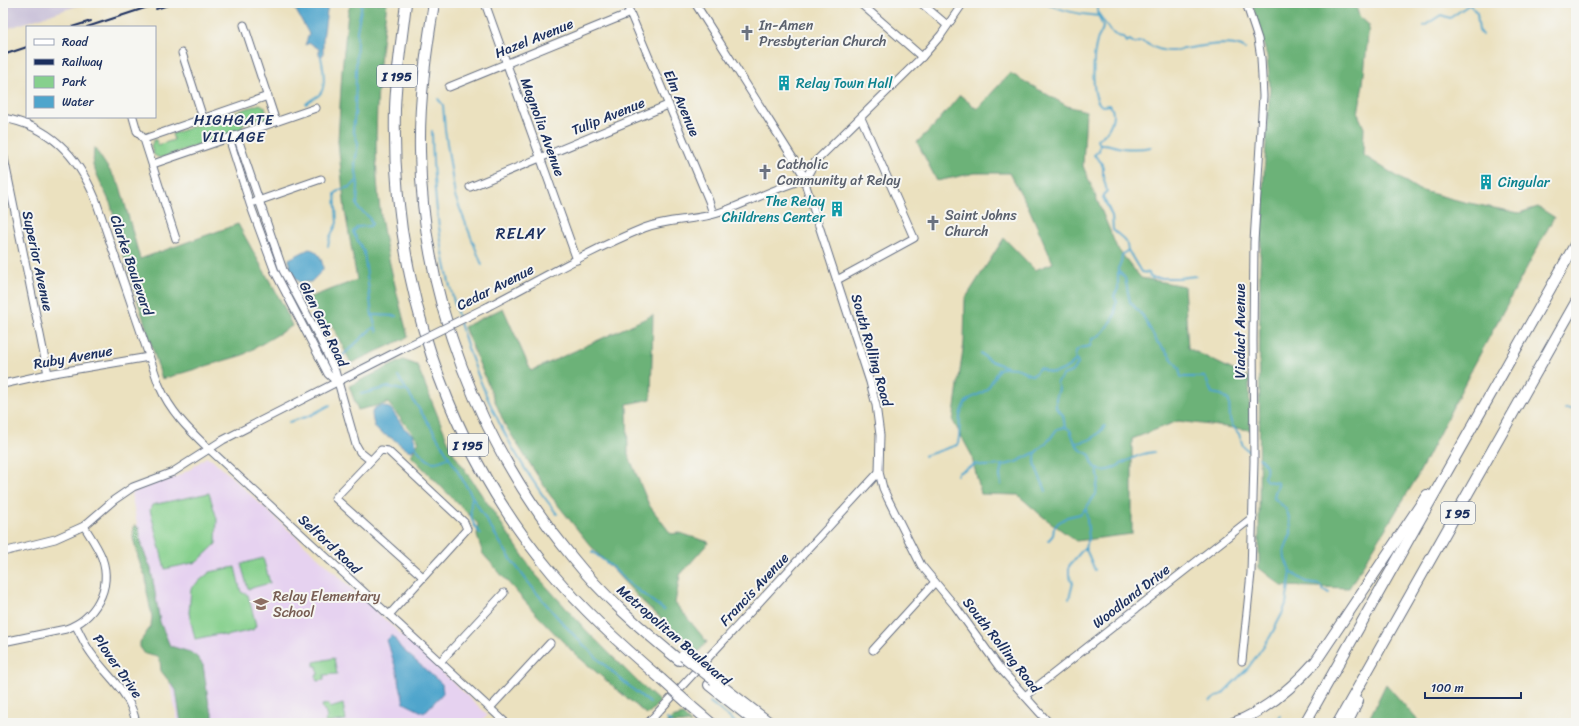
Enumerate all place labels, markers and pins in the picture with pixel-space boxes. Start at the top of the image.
place label: In-Amen Presbyterian Church [758,13,886,54]
church icon: In-Amen Presbyterian Church [738,24,756,42]
place label: Relay Town Hall [796,71,894,96]
building icon: Relay Town Hall [775,74,793,92]
place label: Catholic Community at Relay [777,152,901,193]
church icon: Catholic Community at Relay [756,163,774,181]
place label: Cingular [1498,170,1551,195]
building icon: Cingular [1477,173,1495,191]
place label: The Relay Childrens Center [722,189,826,230]
building icon: The Relay Childrens Center [828,200,846,218]
place label: Saint Johns Church [945,203,1017,244]
church icon: Saint Johns Church [924,214,942,232]
place label: Relay Elementary School [273,584,381,625]
school or university icon: Relay Elementary School [252,595,270,613]

